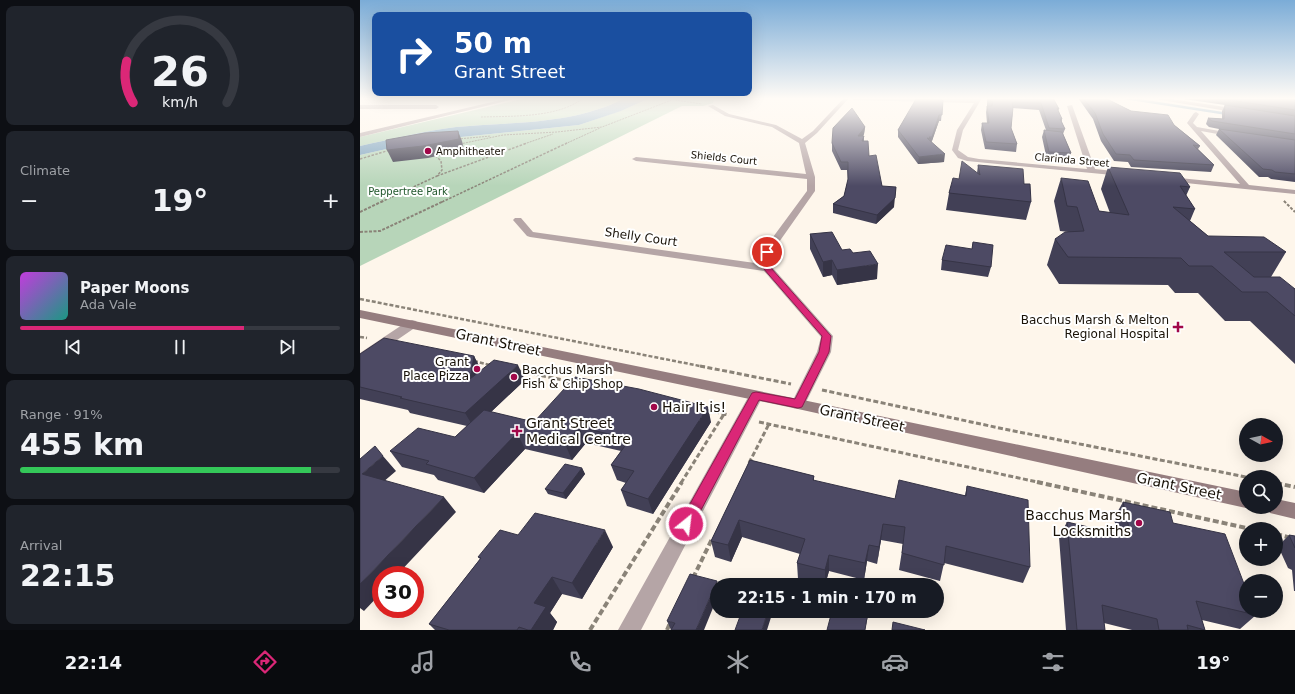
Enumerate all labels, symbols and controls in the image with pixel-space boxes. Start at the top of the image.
text: 50 m [454,27,532,60]
icon: right [388,28,440,80]
text: 26 [151,47,209,96]
text: Grant Street [454,61,565,82]
text: km/h [162,94,198,110]
marker: Amphitheater [423,146,433,156]
place label: Amphitheater [436,146,506,157]
street label: Shields Court [690,149,758,167]
street label: Clarinda Street [1034,151,1110,169]
text: Climate [20,163,70,178]
text: 19° [152,183,208,218]
park label: Peppertree Park [368,186,448,197]
text: − [20,188,38,213]
text: + [322,188,340,213]
street label: Shelly Court [604,225,678,249]
pin [750,235,784,269]
icon: arrive [756,241,778,263]
text: Paper Moons [80,279,189,297]
text: Ada Vale [80,297,136,312]
place label: Bacchus Marsh & Melton Regional Hospital [1021,313,1169,341]
marker: Bacchus Marsh & Melton Regional Hospital [1172,321,1184,333]
street label: Grant Street [454,325,542,359]
icon: previous [62,336,84,358]
icon: pause [169,336,191,358]
icon: next [276,336,298,358]
place label: Grant Place Pizza [403,355,469,383]
place label: Bacchus Marsh Fish & Chip Shop [522,363,623,391]
marker: Grant Place Pizza [472,364,482,374]
marker: Bacchus Marsh Fish & Chip Shop [509,372,519,382]
place label: Hair It is! [662,399,726,415]
street label: Grant Street [818,401,906,435]
marker: Hair It is! [649,402,659,412]
text: Range · 91% [20,407,103,422]
place label: Grant Street Medical Centre [526,415,631,447]
north arrow [1239,418,1283,462]
map controls [1239,418,1283,618]
marker: Grant Street Medical Centre [511,425,523,437]
text: 455 km [20,427,144,462]
street label: Grant Street [1135,469,1223,503]
button: search [1239,470,1283,514]
position arrow [665,503,707,545]
place label: Bacchus Marsh Locksmiths [1025,507,1131,539]
marker: Bacchus Marsh Locksmiths [1134,518,1144,528]
button: + [1239,522,1283,566]
text: Arrival [20,538,62,553]
text: 22:15 [20,558,116,593]
speed limit sign: 30 [372,566,424,618]
button: − [1239,574,1283,618]
text: 22:15 · 1 min · 170 m [737,589,917,607]
icon: directions [251,648,279,676]
icon: music [409,648,437,676]
icon: phone [566,648,594,676]
icon: climate [724,648,752,676]
icon: car [881,648,909,676]
icon: filters [1039,648,1067,676]
text: 22:14 [65,652,122,673]
text: 19° [1196,652,1230,673]

